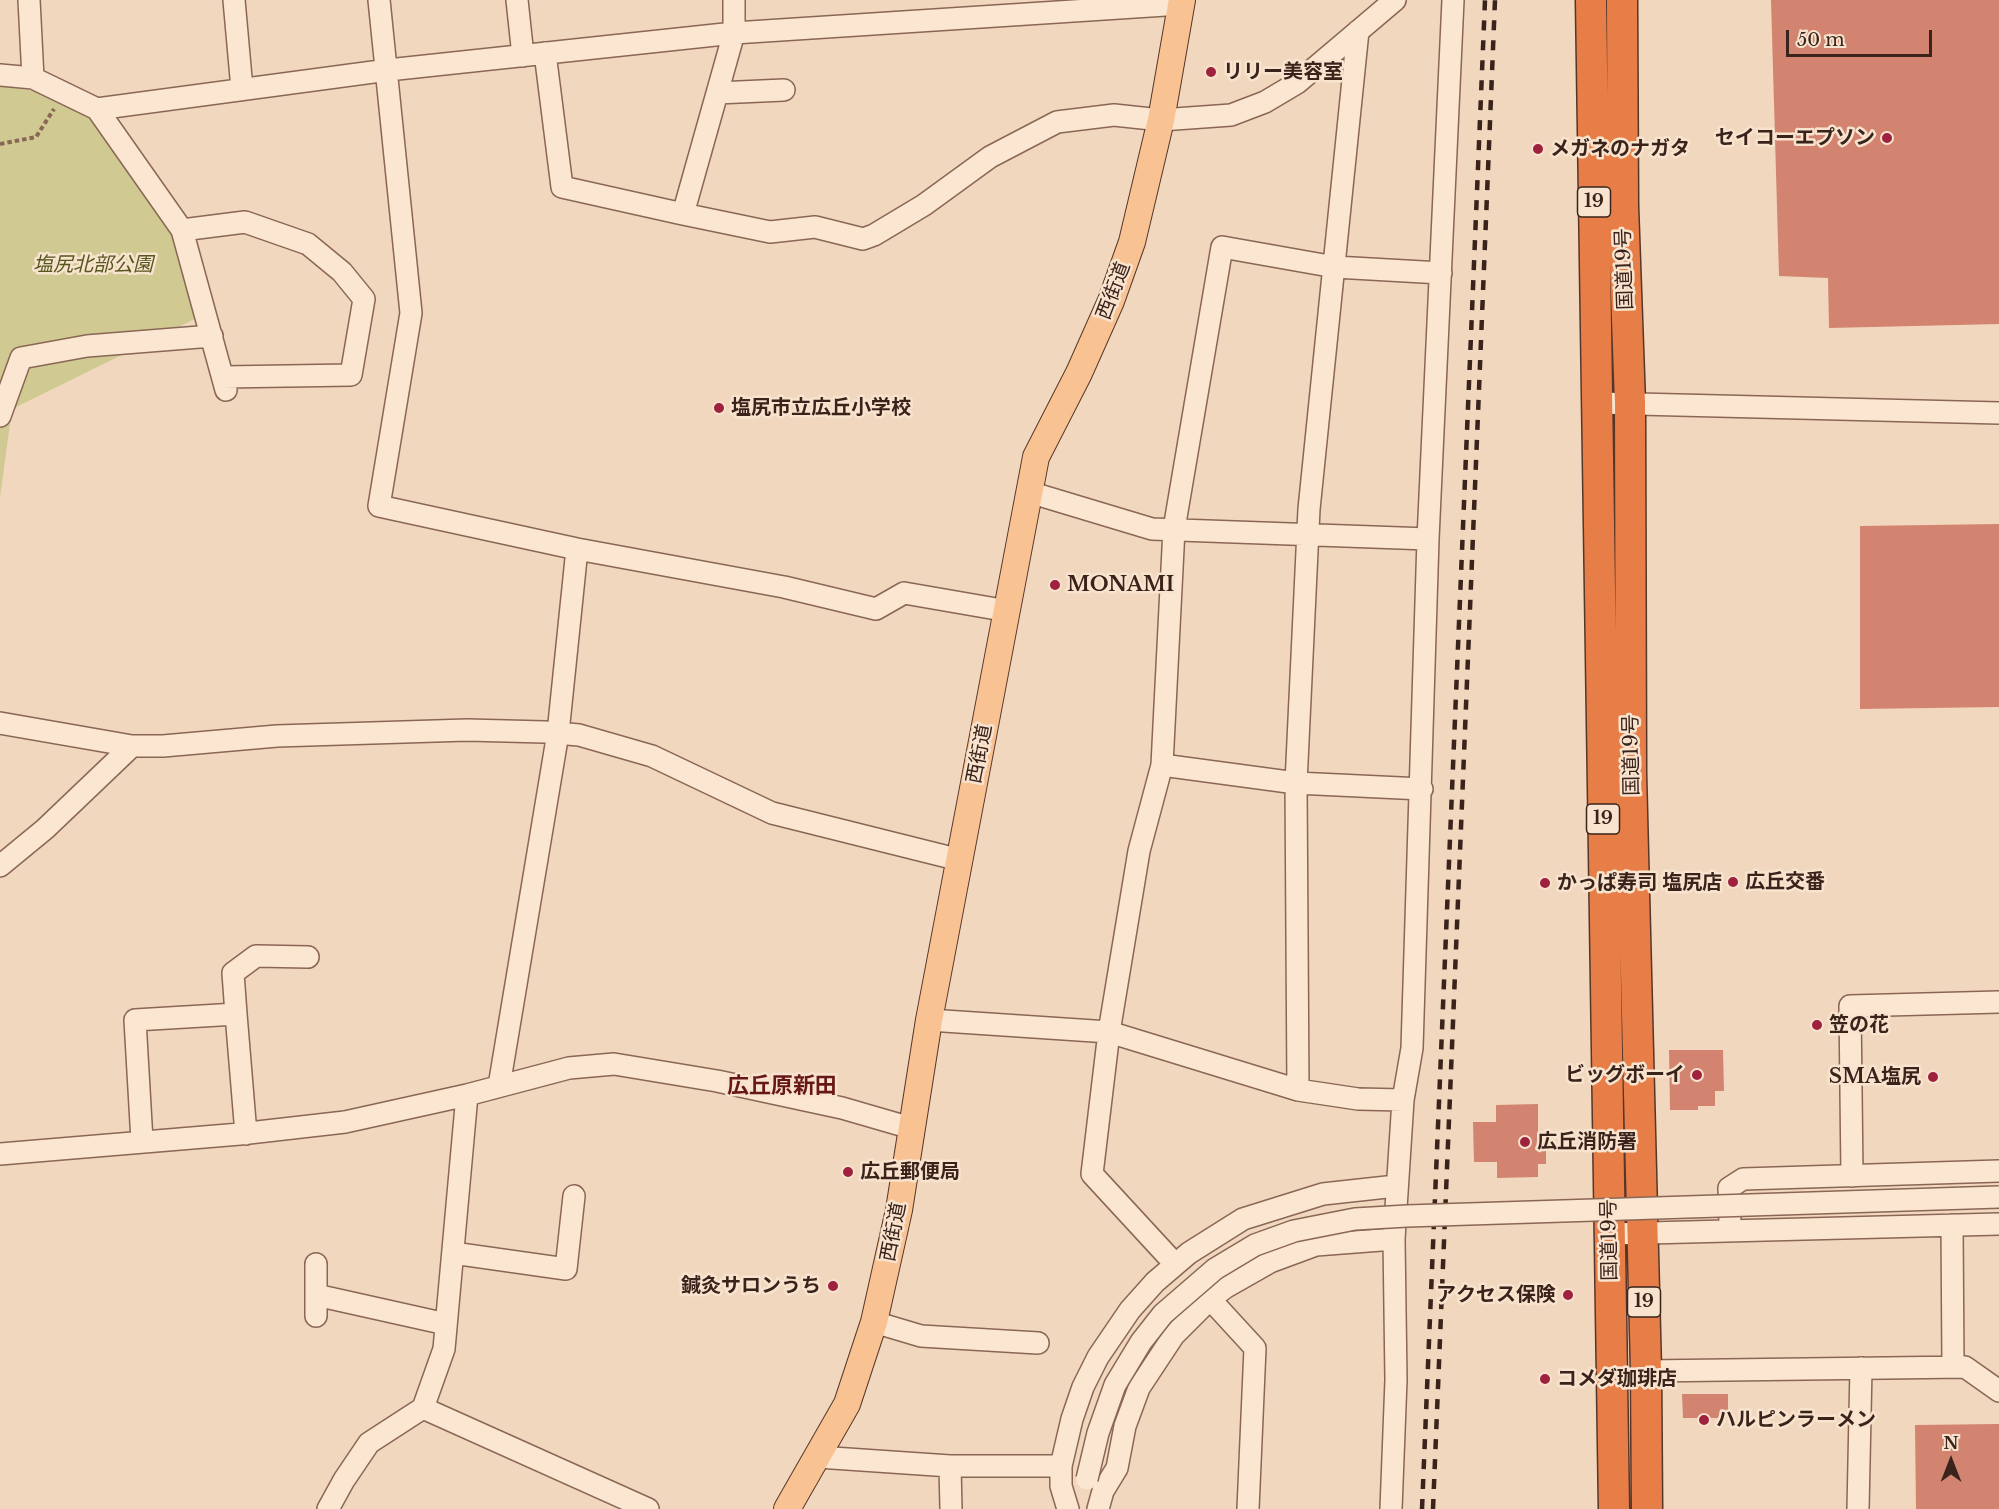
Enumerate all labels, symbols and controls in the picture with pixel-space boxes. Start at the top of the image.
scale bar [1789,18,1934,56]
text: 50 m [1797,29,1845,51]
place label: リリー美容室 [1223,60,1343,84]
marker: リリー美容室 [1204,65,1218,79]
place label: セイコーエプソン [1715,126,1875,150]
marker: セイコーエプソン [1880,131,1894,145]
place label: メガネのナガタ [1550,137,1690,161]
marker: メガネのナガタ [1531,142,1545,156]
road number: 19 [1578,187,1610,217]
street label: 国道19号 [1612,228,1638,310]
park label: 塩尻北部公園 [33,253,153,277]
street label: 西街道 [1092,259,1136,323]
place label: 塩尻市立広丘小学校 [731,396,911,420]
marker: 塩尻市立広丘小学校 [712,401,726,415]
place label: MONAMI [1067,573,1174,597]
marker: MONAMI [1048,578,1062,592]
street label: 国道19号 [1619,714,1645,796]
street label: 西街道 [962,722,998,786]
road number: 19 [1586,804,1620,834]
place label: 広丘交番 [1745,870,1825,894]
place label: かっぱ寿司 塩尻店 [1557,871,1722,895]
marker: 広丘交番 [1726,875,1740,889]
marker: かっぱ寿司 塩尻店 [1538,876,1552,890]
place label: 笠の花 [1829,1013,1889,1037]
marker: 笠の花 [1810,1018,1824,1032]
place label: ビッグボーイ [1565,1063,1685,1087]
place label: SMA塩尻 [1829,1065,1921,1089]
marker: ビッグボーイ [1690,1068,1704,1082]
marker: SMA塩尻 [1926,1070,1940,1084]
district label: 広丘原新田 [727,1074,837,1100]
place label: 広丘消防署 [1537,1130,1637,1154]
marker: 広丘消防署 [1518,1135,1532,1149]
place label: 広丘郵便局 [860,1160,960,1184]
marker: 広丘郵便局 [841,1165,855,1179]
street label: 国道19号 [1597,1199,1623,1281]
street label: 西街道 [876,1200,912,1264]
place label: 鍼灸サロンうち [681,1274,821,1298]
marker: 鍼灸サロンうち [826,1279,840,1293]
place label: アクセス保険 [1436,1283,1556,1307]
road number: 19 [1628,1287,1660,1317]
marker: アクセス保険 [1561,1288,1575,1302]
place label: コメダ珈琲店 [1557,1367,1677,1391]
marker: コメダ珈琲店 [1538,1372,1552,1386]
place label: ハルピンラーメン [1716,1408,1876,1432]
marker: ハルピンラーメン [1697,1413,1711,1427]
north arrow [1921,1431,1981,1491]
text: N [1943,1433,1959,1453]

